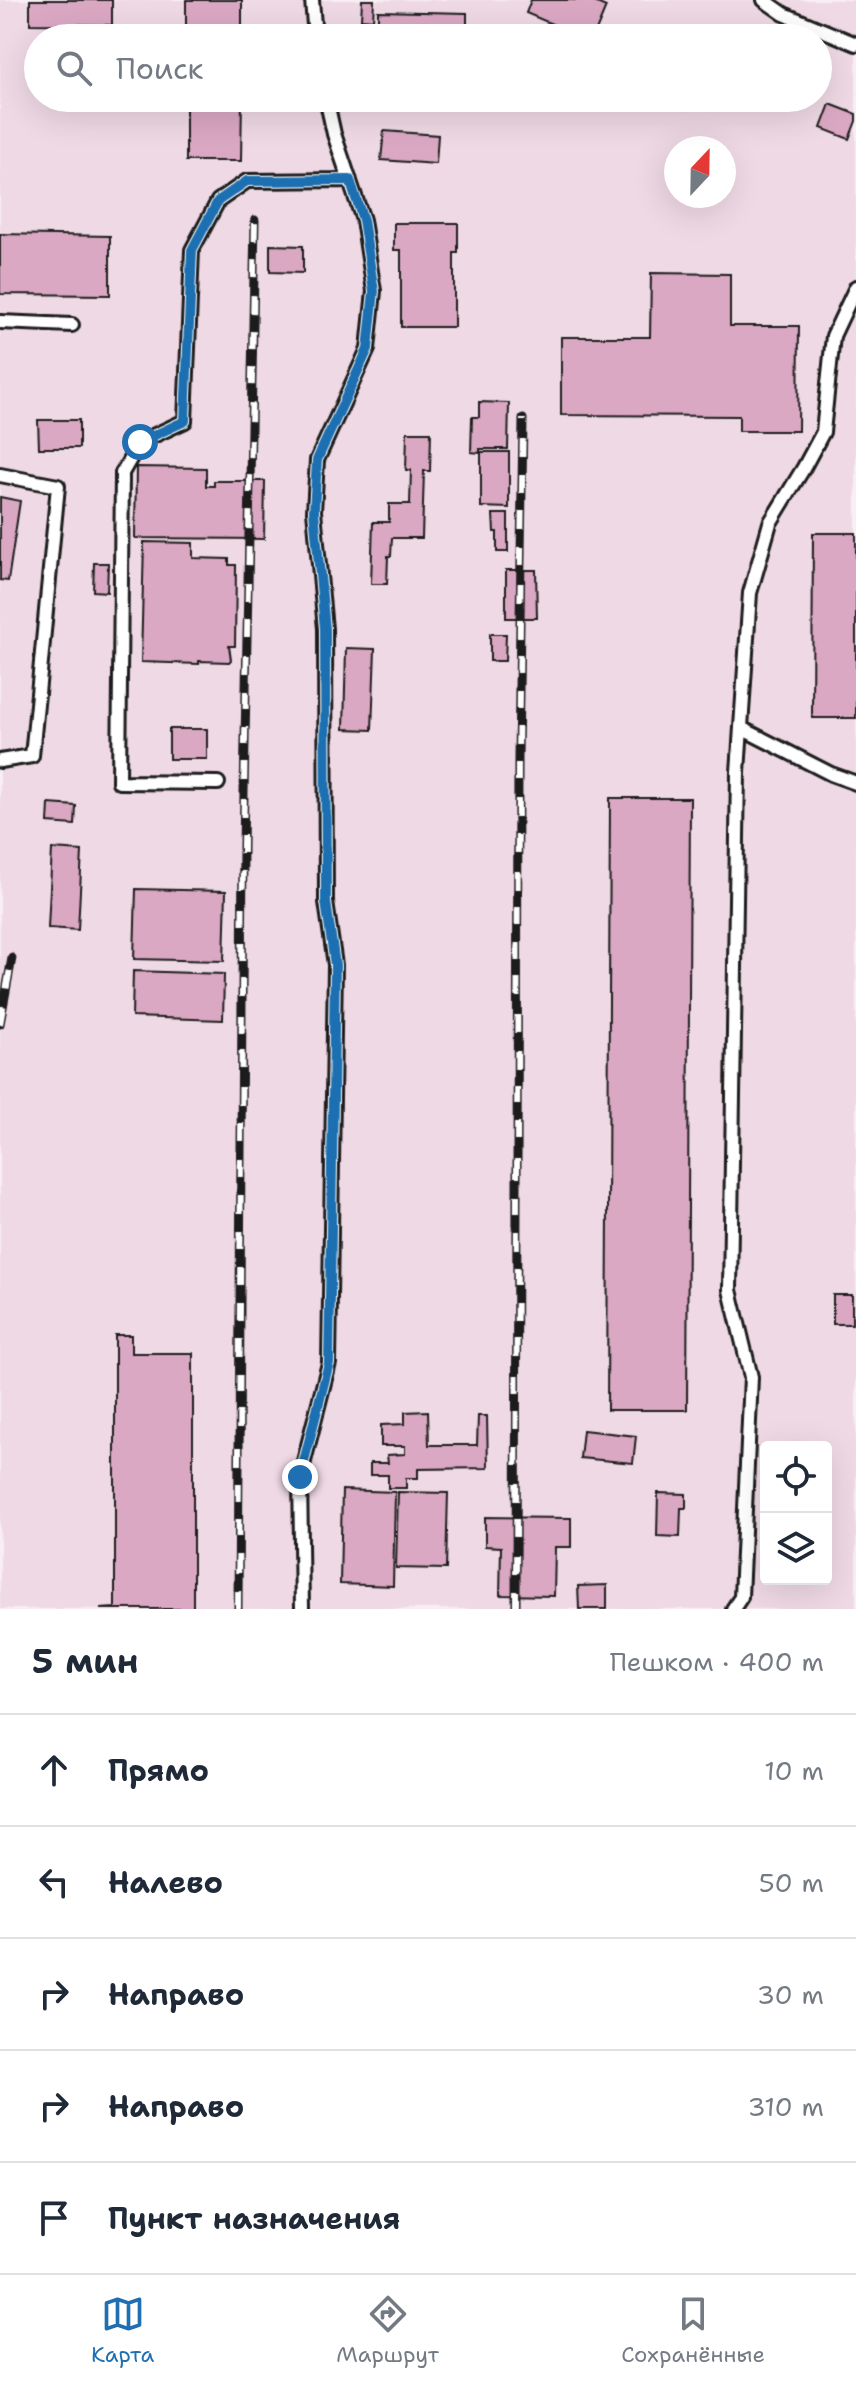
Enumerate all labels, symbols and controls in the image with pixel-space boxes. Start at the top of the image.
search box [24,24,832,112]
icon: search [52,46,96,90]
text: Поиск [116,48,204,89]
north arrow [664,136,736,208]
route start [122,424,158,460]
map controls [760,1441,832,1585]
button: locate [760,1441,832,1513]
route end [282,1459,318,1495]
button: layers [760,1513,832,1585]
text: 5 мин [32,1638,139,1684]
text: Пешком · 400 m [610,1644,824,1679]
icon: ahead [32,1748,76,1792]
text: Прямо [108,1750,209,1791]
text: 10 m [764,1753,824,1788]
icon: left [32,1860,76,1904]
text: Налево [108,1862,223,1903]
text: 50 m [759,1865,824,1900]
icon: right [32,1972,76,2016]
text: Направо [108,1974,244,2015]
text: 30 m [757,1977,824,2012]
icon: right [32,2084,76,2128]
text: Направо [108,2086,244,2127]
text: 310 m [748,2089,824,2124]
icon: arrive [32,2196,76,2240]
text: Пункт назначения [108,2198,400,2239]
tab: Карта [91,2292,154,2369]
tab: Маршрут [336,2292,439,2369]
tab: Сохранённые [621,2292,765,2369]

